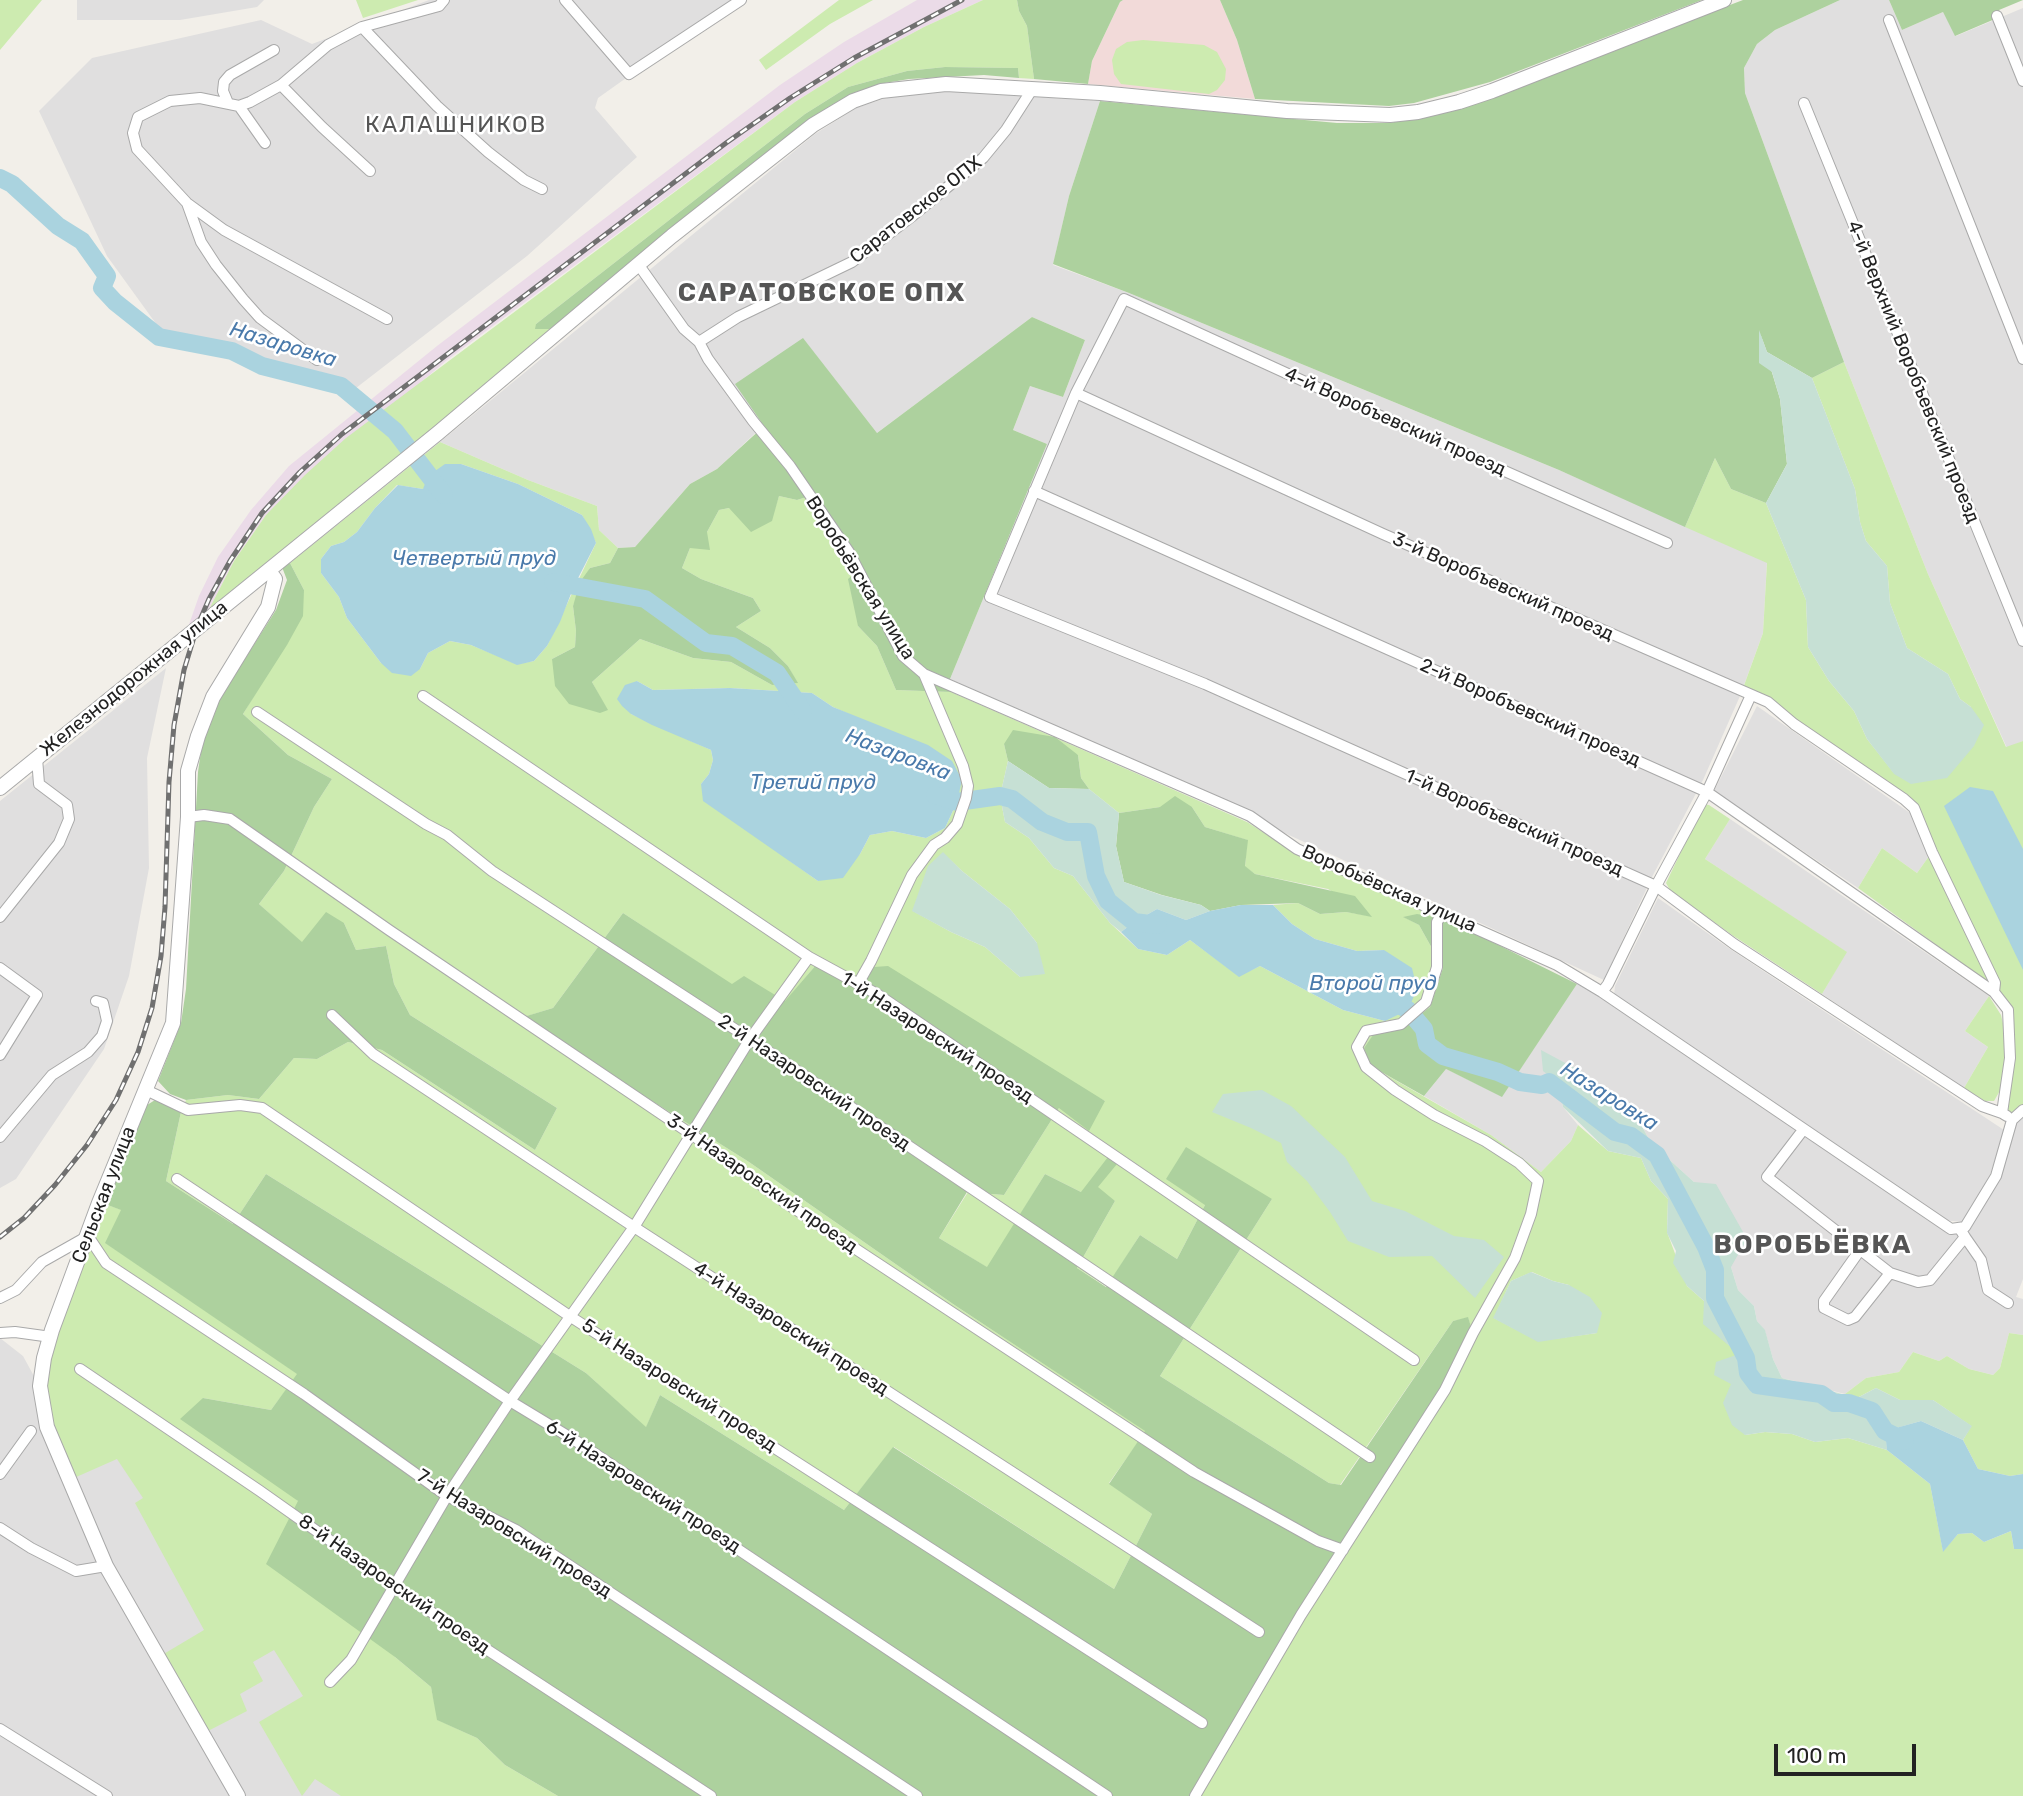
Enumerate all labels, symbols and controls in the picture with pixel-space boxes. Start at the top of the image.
district label: КАЛАШНИКОВ [366,111,546,139]
street label: Саратовское ОПХ [845,151,987,269]
street label: 4-й Верхний Воробъевский проезд [1842,217,1984,527]
district label: САРАТОВСКОЕ ОПХ [680,277,964,309]
water label: Назаровка [227,317,339,373]
street label: 4-й Воробъевский проезд [1281,363,1509,481]
street label: Воробьёвская улица [800,492,920,664]
street label: 3-й Воробъевский проезд [1389,528,1617,646]
water label: Четвертый пруд [392,546,556,572]
street label: Железнодорожная улица [36,596,232,762]
street label: 2-й Воробъевский проезд [1416,654,1644,772]
water label: Назаровка [842,723,954,787]
street label: 1-й Воробъевский проезд [1401,765,1627,881]
water label: Третий пруд [750,770,876,796]
street label: Воробьёвская улица [1298,840,1480,938]
street label: 1-й Назаровский проезд [837,967,1037,1109]
water label: Второй пруд [1309,971,1437,997]
street label: 2-й Назаровский проезд [714,1010,914,1156]
water label: Назаровка [1556,1057,1662,1137]
street label: 3-й Назаровский проезд [662,1109,862,1259]
street label: Сельская улица [67,1123,141,1267]
district label: ВОРОБЬЁВКА [1715,1229,1911,1261]
street label: 4-й Назаровский проезд [689,1257,893,1401]
street label: 5-й Назаровский проезд [577,1314,781,1458]
street label: 6-й Назаровский проезд [541,1415,745,1559]
street label: 7-й Назаровский проезд [412,1465,616,1603]
street label: 8-й Назаровский проезд [294,1510,494,1660]
scale bar [1778,1730,1920,1774]
text: 100 m [1787,1743,1846,1768]

